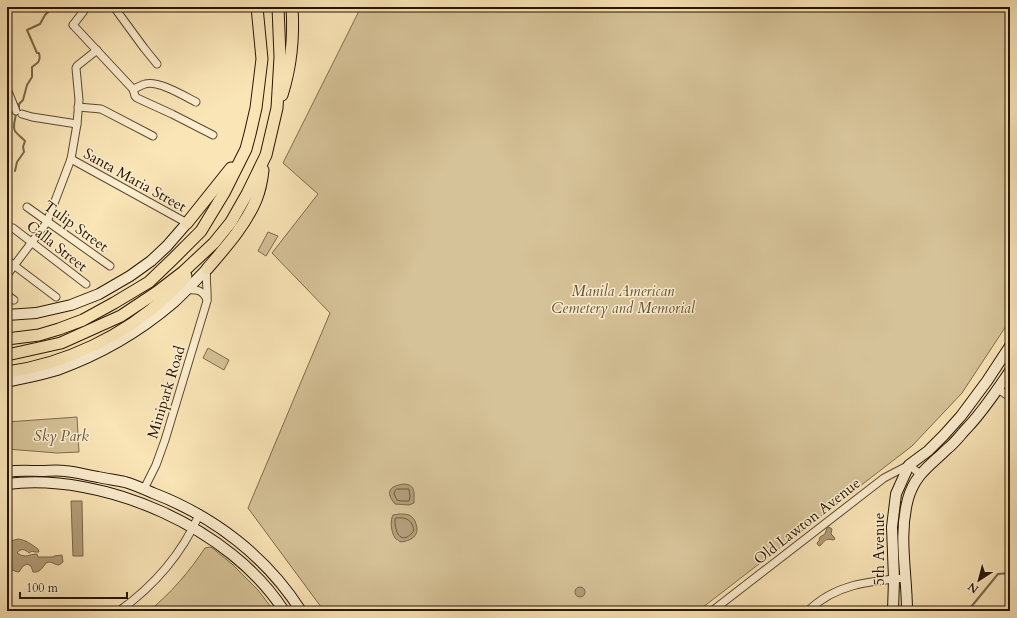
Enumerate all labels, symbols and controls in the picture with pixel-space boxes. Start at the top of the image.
street label: Santa Maria Street [80,143,190,217]
street label: Tulip Street [40,196,113,256]
street label: Calla Street [22,216,92,276]
park label: Manila American Cemetery and Memorial [551,281,696,318]
street label: Minipark Road [142,343,190,441]
park label: Sky Park [33,426,89,446]
street label: Old Lawton Avenue [749,473,865,569]
street label: 5th Avenue [869,512,889,586]
north arrow [959,560,999,600]
scale bar [20,574,127,600]
text: N [965,579,982,597]
text: 100 m [26,580,59,596]

